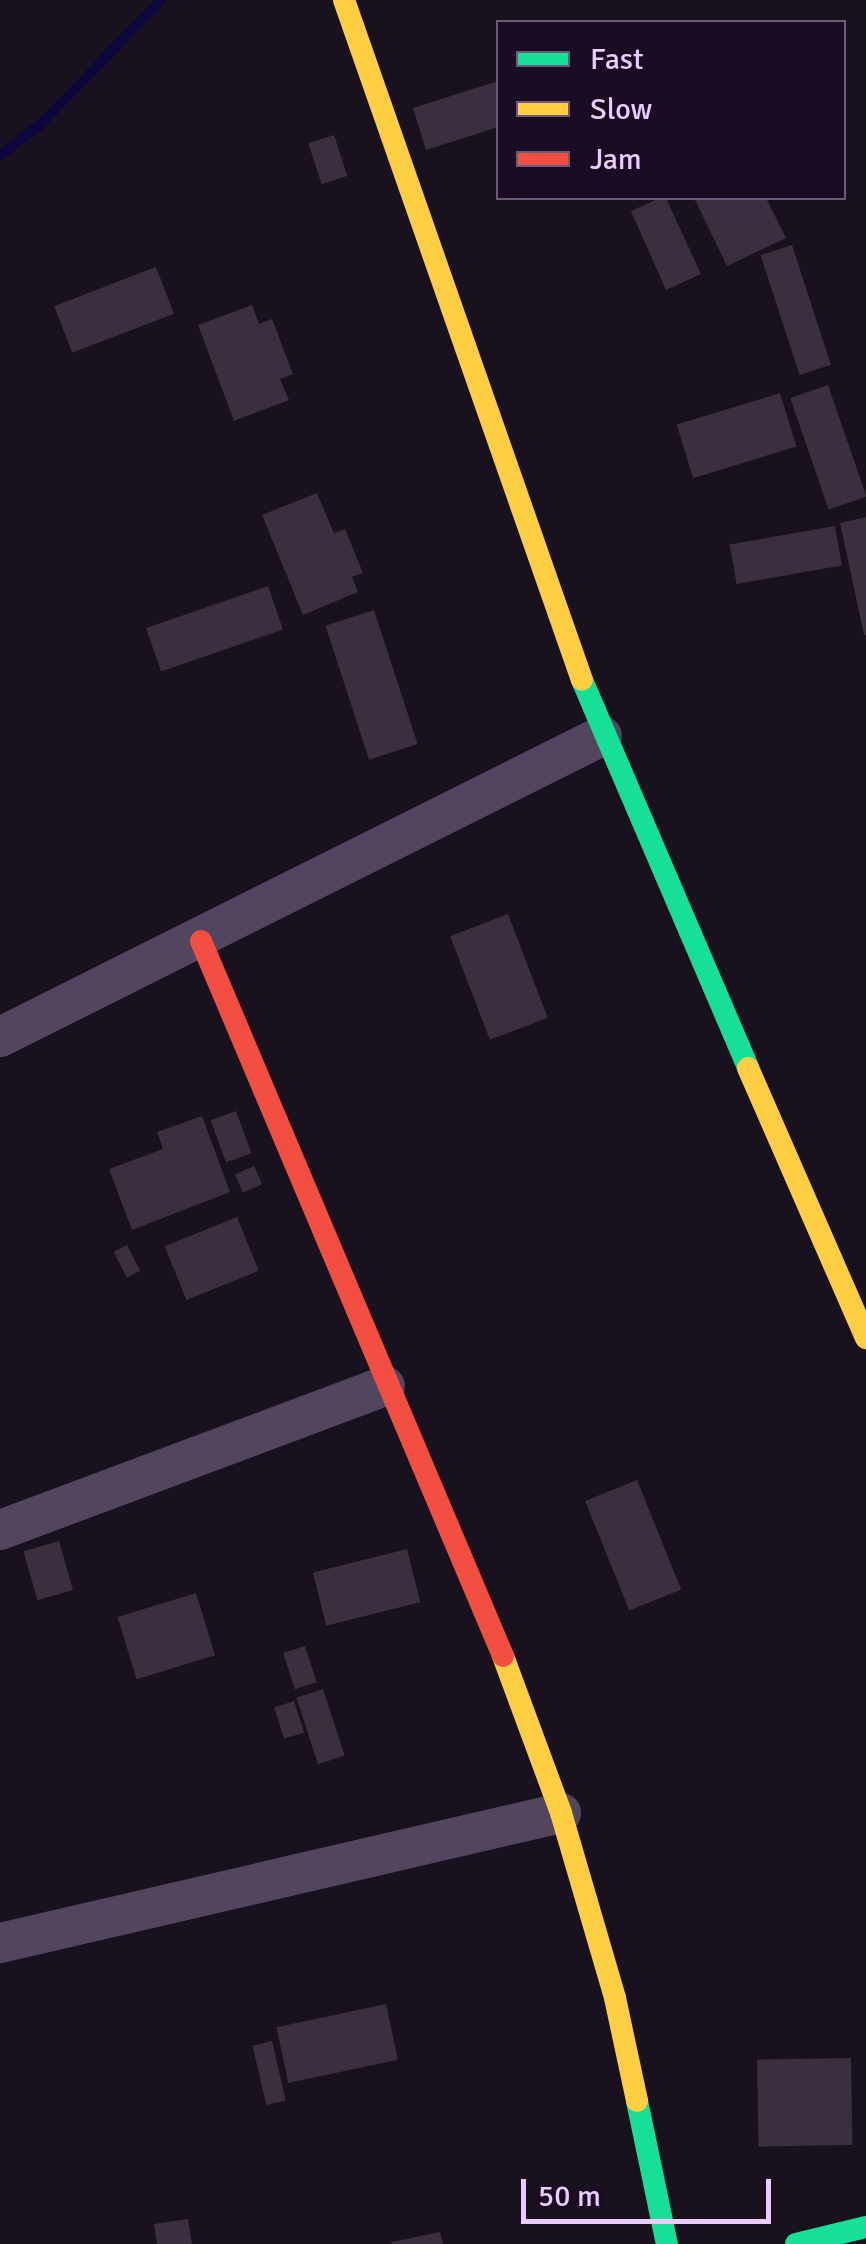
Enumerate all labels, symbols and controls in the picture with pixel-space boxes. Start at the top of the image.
legend [496,20,846,200]
text: Fast [590,41,643,78]
text: Slow [590,91,652,128]
text: Jam [590,141,642,178]
scale bar [526,2159,776,2221]
text: 50 m [538,2178,601,2215]

